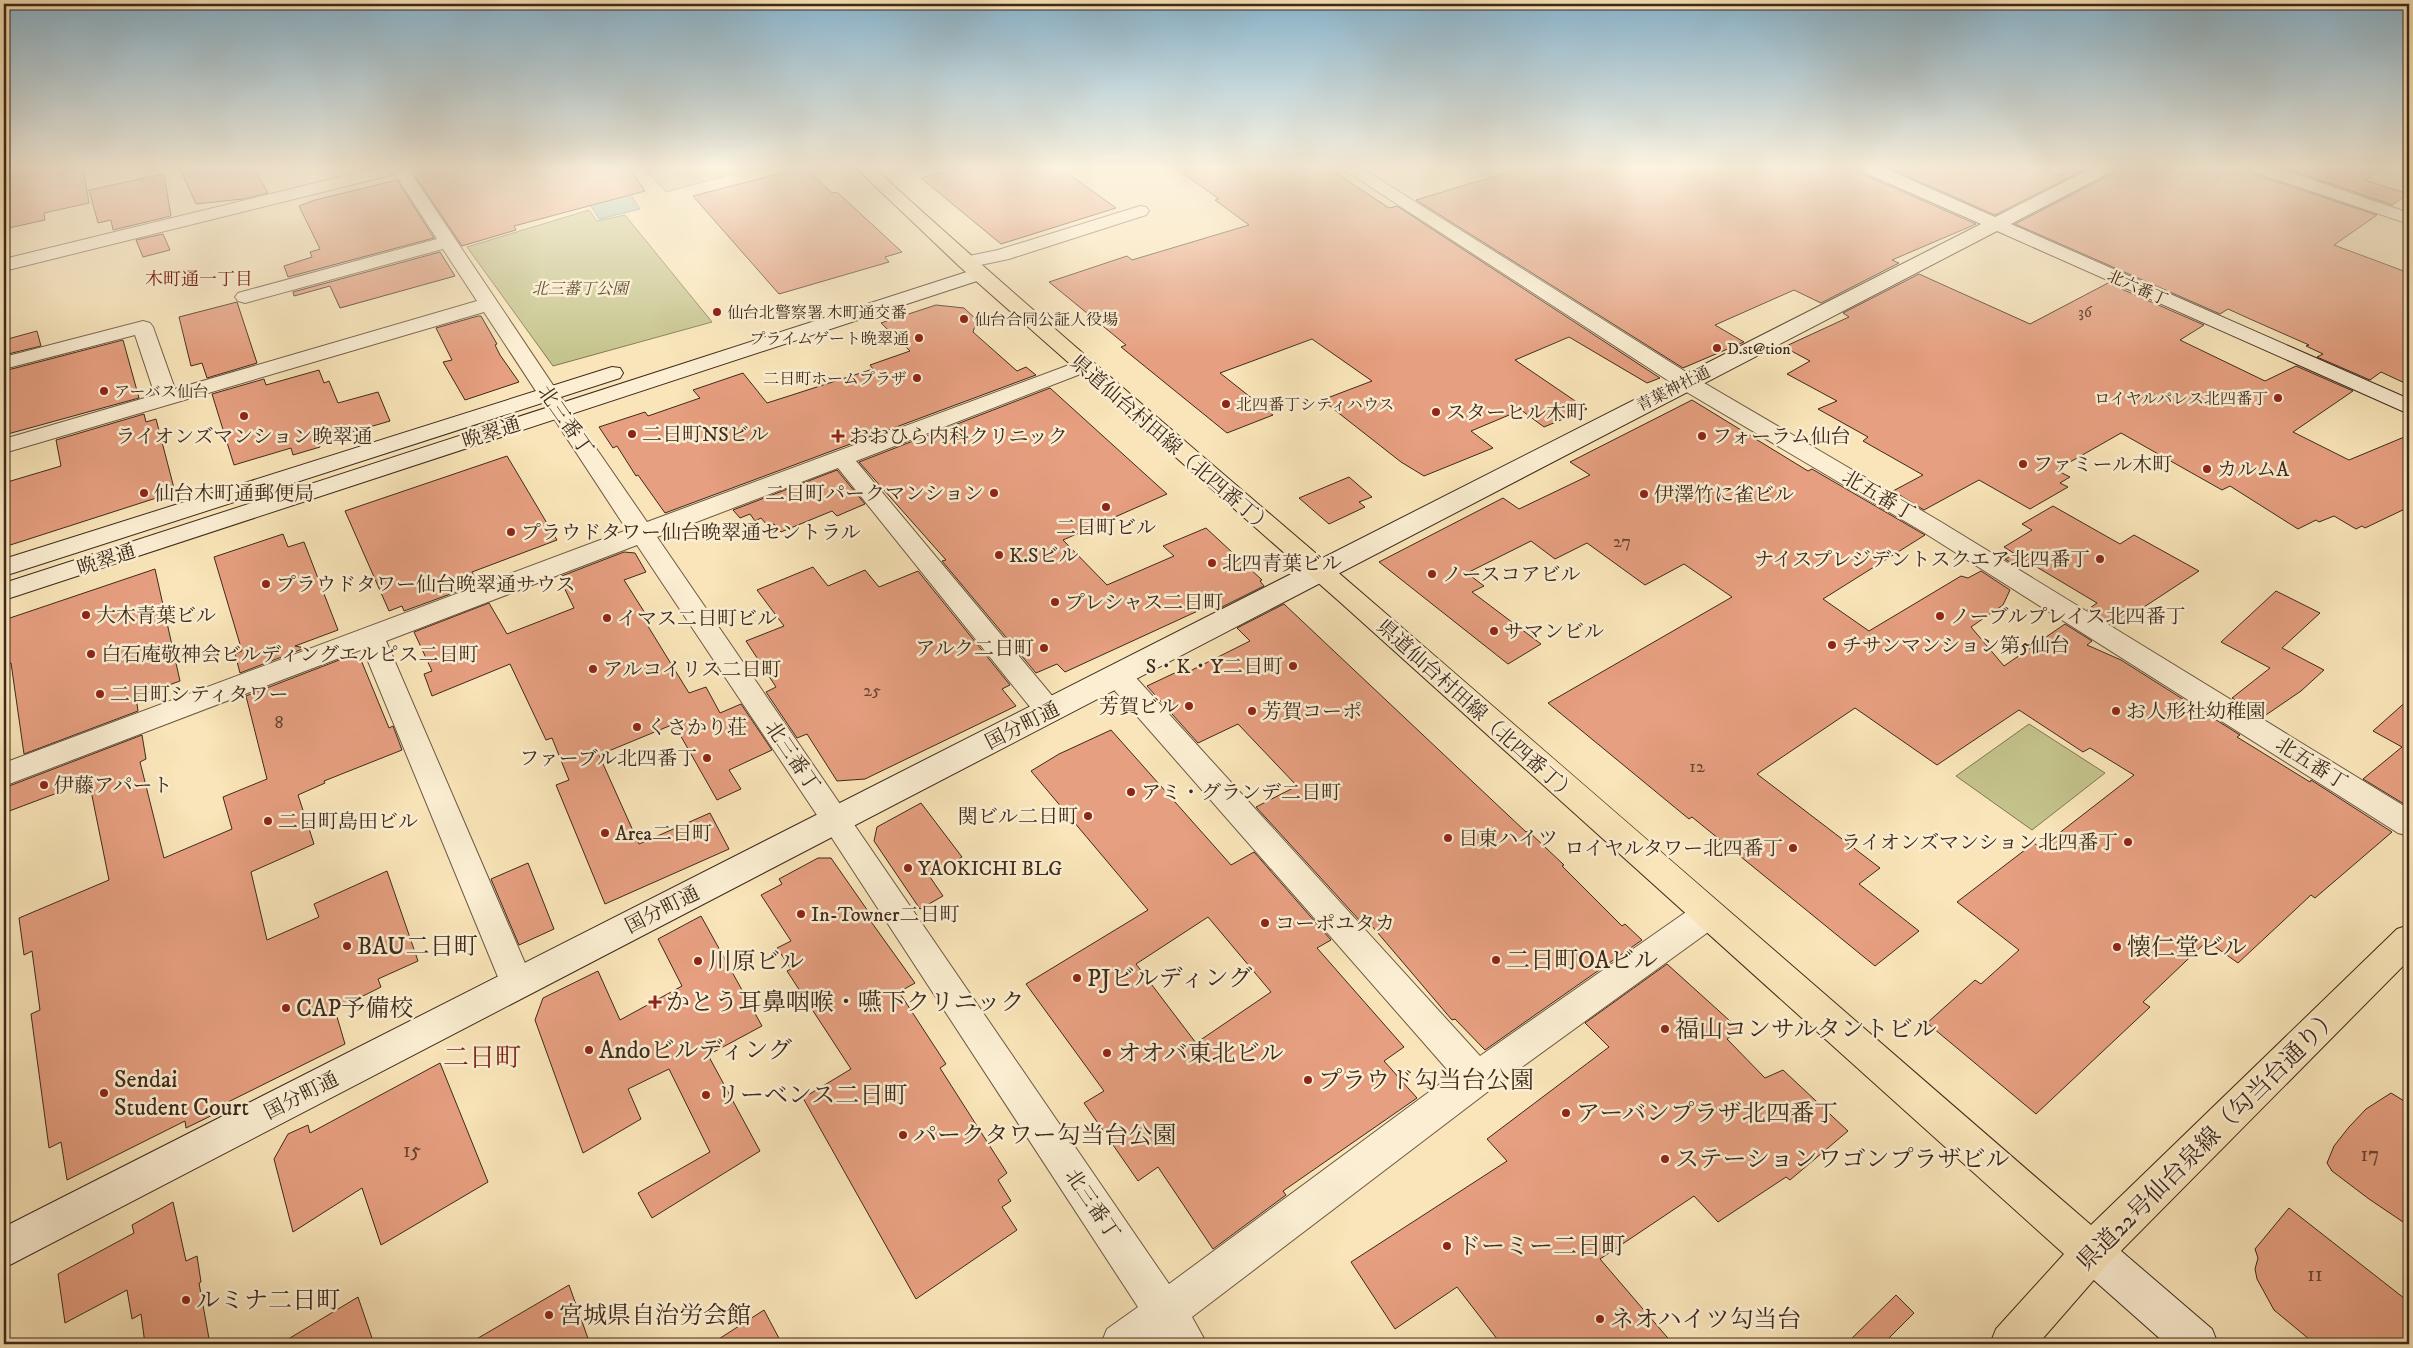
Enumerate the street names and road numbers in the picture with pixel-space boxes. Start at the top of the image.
street label: 北六番丁 [2104,266,2171,310]
street label: 県道仙台村田線（北四番丁） [1065,350,1277,540]
street label: 青葉神社通 [1633,362,1714,416]
street label: 北三番丁 [532,381,598,461]
street label: 晩翠通 [459,412,524,455]
street label: 北五番丁 [1837,465,1919,527]
street label: 晩翠通 [74,539,139,582]
street label: 県道仙台村田線（北四番丁） [1371,615,1581,807]
street label: 国分町通 [981,697,1064,756]
street label: 北三番丁 [759,717,824,797]
street label: 北五番丁 [2271,732,2352,796]
street label: 国分町通 [621,881,704,940]
street label: 県道22号仙台泉線（勾当台通り） [2071,1002,2346,1277]
street label: 国分町通 [260,1067,343,1126]
street label: 北三番丁 [1059,1165,1124,1245]

